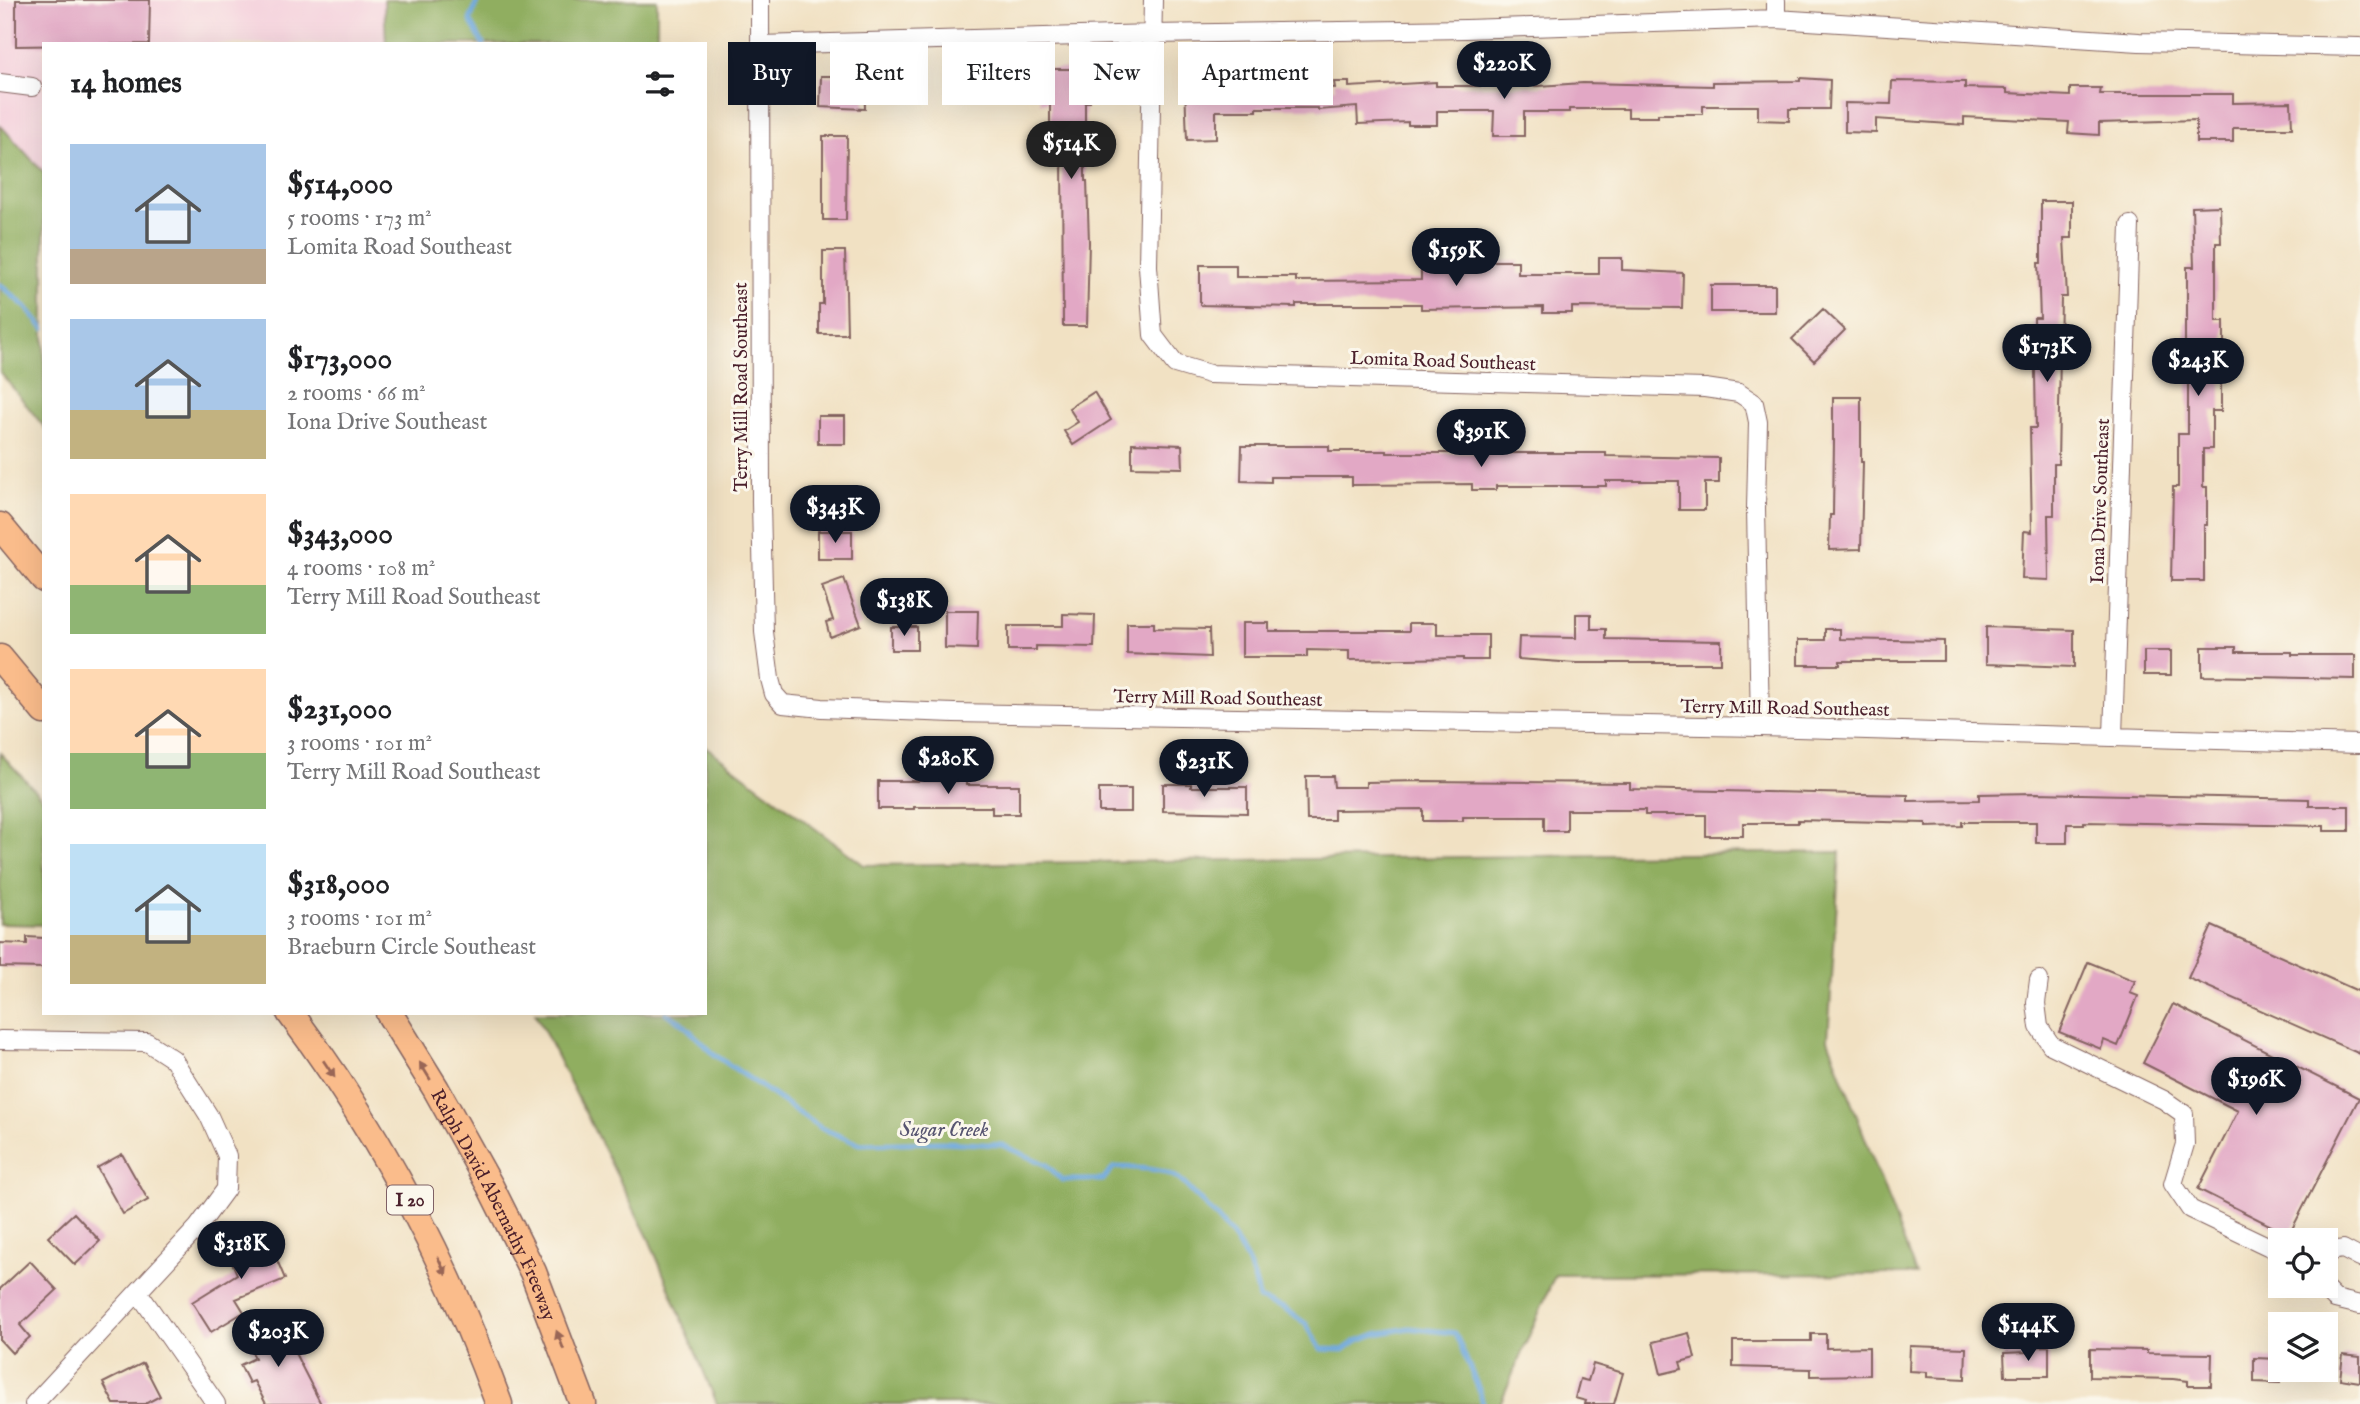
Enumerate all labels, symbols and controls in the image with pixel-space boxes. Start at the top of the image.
chip: Buy [728,42,816,105]
chip: Rent [830,42,928,105]
chip: Filters [942,42,1055,105]
chip: New [1069,42,1164,105]
chip: Apartment [1178,42,1333,105]
pin: $220K [1455,42,1553,101]
text: $220K [1473,49,1535,78]
text: 14 homes [70,65,182,103]
icon: filters [641,65,679,103]
pin: $514K [1022,122,1120,181]
text: $514K [1042,129,1100,158]
text: $514,000 [287,166,393,204]
icon: home [126,172,210,256]
text: 5 rooms · 173 m² [287,204,432,233]
pin: $159K [1407,229,1505,288]
text: Lomita Road Southeast [287,233,512,262]
text: $159K [1428,236,1484,265]
street label: Terry Mill Road Southeast [730,282,754,492]
pin: $173K [1998,324,2096,384]
text: $173K [2018,332,2076,361]
pin: $243K [2149,338,2247,398]
text: $173,000 [287,341,392,379]
text: $243K [2168,346,2228,375]
icon: home [126,347,210,431]
street label: Lomita Road Southeast [1350,347,1537,377]
text: 2 rooms · 66 m² [287,379,426,408]
text: Iona Drive Southeast [287,408,487,437]
pin: $391K [1432,410,1530,469]
text: $391K [1453,417,1509,446]
street label: Iona Drive Southeast [2086,417,2116,584]
pin: $343K [786,486,884,545]
text: $343K [806,493,864,522]
text: $343,000 [287,516,393,554]
icon: home [126,522,210,606]
text: 4 rooms · 108 m² [287,554,435,583]
pin: $138K [855,578,953,638]
text: Terry Mill Road Southeast [287,583,541,612]
text: $138K [876,586,932,615]
street label: Terry Mill Road Southeast [1113,685,1323,713]
text: $231,000 [287,691,392,729]
street label: Terry Mill Road Southeast [1680,695,1890,723]
icon: home [126,697,210,781]
text: 3 rooms · 101 m² [287,729,432,758]
pin: $280K [899,736,997,796]
pin: $231K [1155,740,1253,799]
text: $280K [918,744,978,773]
text: $231K [1175,747,1233,776]
text: Terry Mill Road Southeast [287,758,541,787]
text: $318,000 [287,866,390,904]
icon: home [126,872,210,956]
text: 3 rooms · 101 m² [287,904,432,933]
text: Braeburn Circle Southeast [287,933,536,962]
pin: $196K [2207,1058,2305,1117]
one-way arrow [323,1059,336,1079]
one-way arrow [419,1061,432,1081]
text: $196K [2227,1065,2285,1094]
street label: Ralph David Abernathy Freeway [424,1085,561,1325]
water label: Sugar Creek [900,1117,989,1144]
road number: I 20 [387,1185,433,1214]
pin: $318K [192,1222,290,1281]
map controls [2268,1228,2338,1382]
button: locate [2268,1228,2338,1298]
text: $318K [213,1229,269,1258]
one-way arrow [436,1256,448,1276]
pin: $144K [1979,1304,2077,1363]
pin: $203K [229,1310,327,1369]
text: $144K [1998,1311,2058,1340]
button: layers [2268,1312,2338,1382]
text: $203K [248,1317,308,1346]
one-way arrow [554,1329,565,1350]

